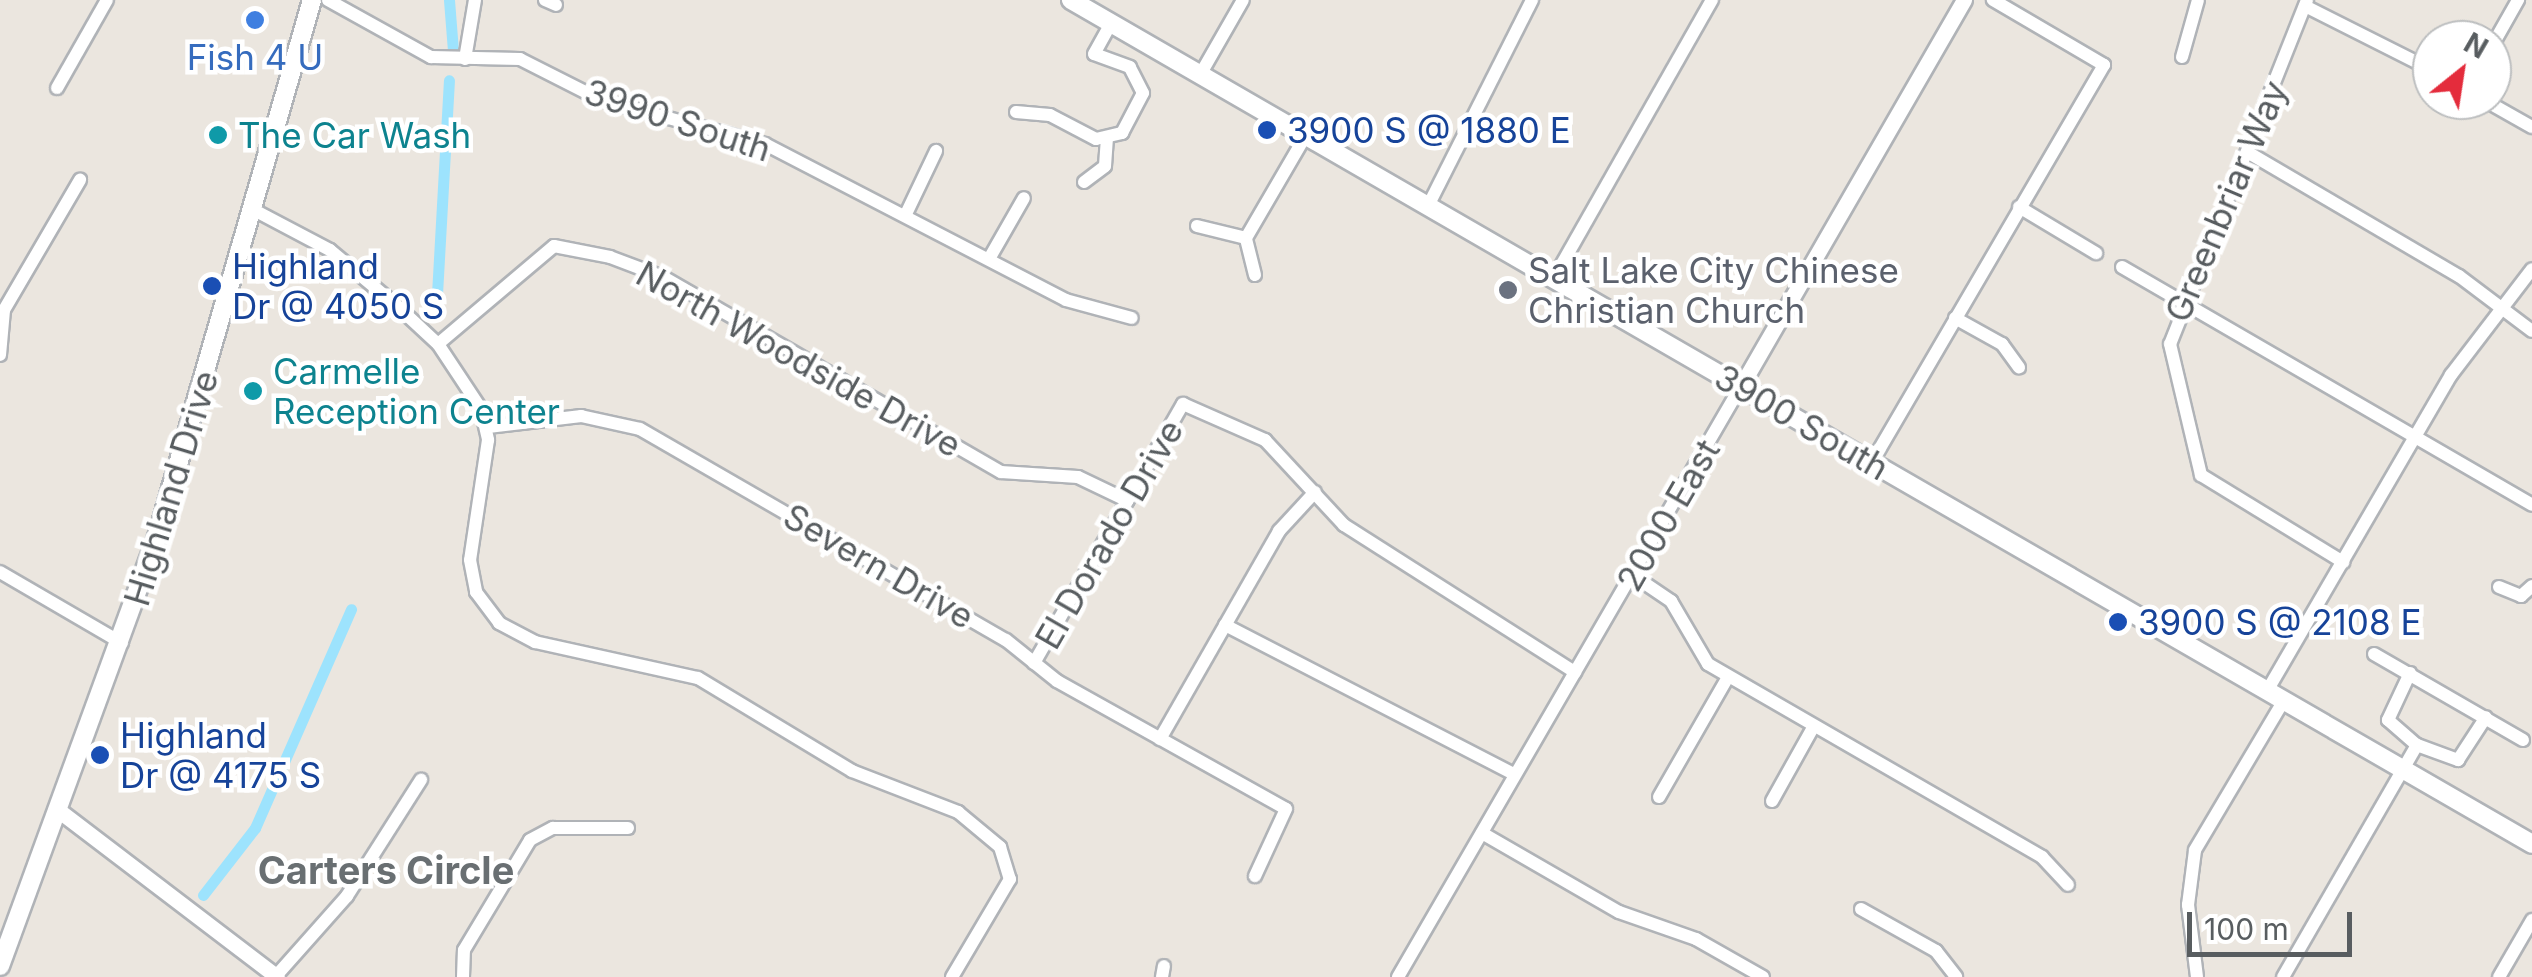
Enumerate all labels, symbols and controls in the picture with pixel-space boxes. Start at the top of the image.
marker: Fish 4 U [244,9,266,31]
north arrow [2412,20,2512,120]
text: N [2458,26,2494,66]
place label: Fish 4 U [187,36,323,78]
street label: 3990 South [580,70,776,170]
street label: Greenbriar Way [2156,74,2296,328]
place label: 3900 S @ 1880 E [1287,109,1571,151]
place label: The Car Wash [238,114,471,156]
marker: 3900 S @ 1880 E [1256,119,1278,141]
marker: The Car Wash [207,124,229,146]
place label: Highland Dr @ 4050 S [232,245,444,327]
place label: Salt Lake City Chinese Christian Church [1528,249,1899,331]
street label: North Woodside Drive [629,252,969,466]
marker: Highland Dr @ 4050 S [201,275,223,297]
marker: Salt Lake City Chinese Christian Church [1497,279,1519,301]
place label: Carmelle Reception Center [273,350,560,432]
street label: 3900 South [1708,355,1896,489]
street label: Highland Drive [115,365,227,611]
marker: Carmelle Reception Center [242,380,264,402]
street label: El Dorado Drive [1026,412,1192,656]
street label: 2000 East [1608,432,1728,598]
street label: Severn Drive [776,495,982,637]
place label: 3900 S @ 2108 E [2138,601,2421,643]
marker: 3900 S @ 2108 E [2107,611,2129,633]
place label: Highland Dr @ 4175 S [120,714,321,796]
marker: Highland Dr @ 4175 S [89,744,111,766]
district label: Carters Circle [258,848,514,894]
scale bar [2192,892,2357,954]
text: 100 m [2204,911,2289,947]

